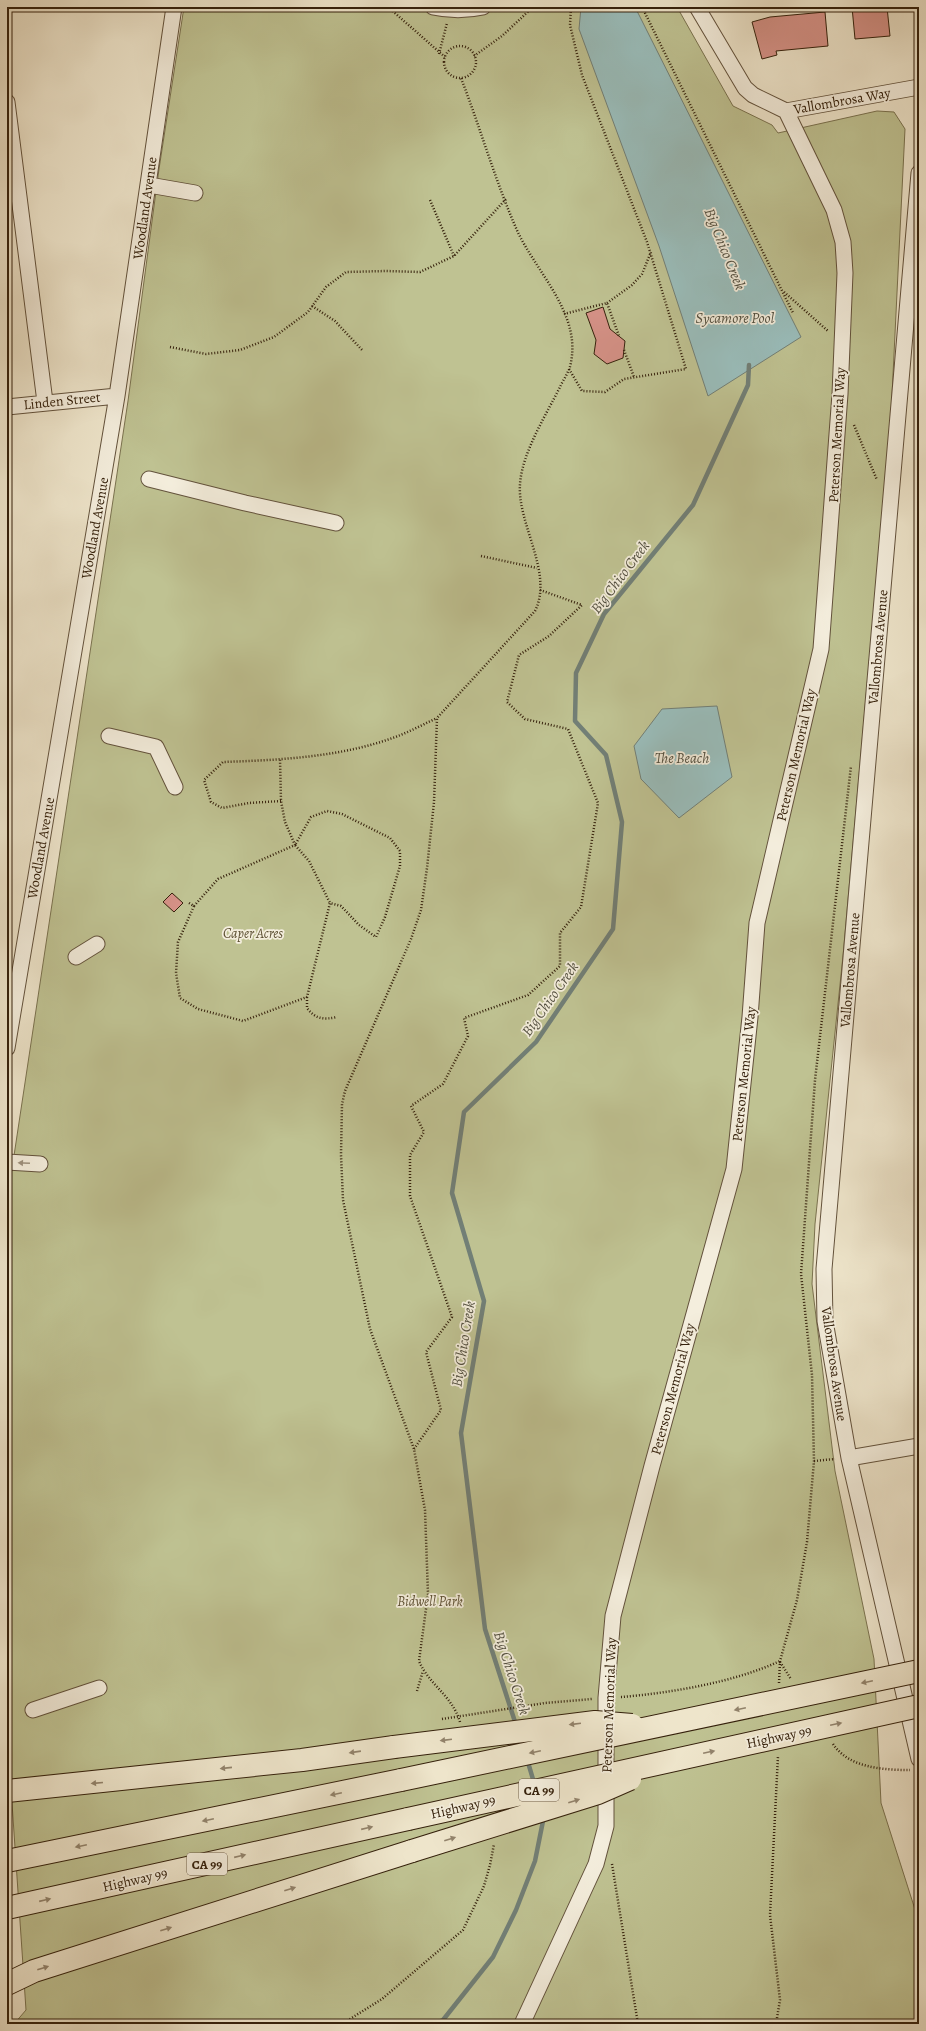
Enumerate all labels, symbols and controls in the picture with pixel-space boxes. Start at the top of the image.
street label: Vallombrosa Way [791,83,893,119]
street label: Woodland Avenue [128,156,162,261]
water label: Big Chico Creek [699,205,751,293]
water label: Sycamore Pool [696,308,775,328]
street label: Peterson Memorial Way [824,366,850,503]
street label: Linden Street [23,387,102,414]
street label: Woodland Avenue [77,476,113,581]
water label: Big Chico Creek [586,536,654,618]
street label: Vallombrosa Avenue [863,589,892,706]
street label: Peterson Memorial Way [771,686,821,823]
water label: The Beach [655,748,709,768]
street label: Woodland Avenue [23,796,59,901]
street label: Vallombrosa Avenue [835,912,864,1029]
park label: Caper Acres [223,924,283,943]
water label: Big Chico Creek [517,958,583,1040]
street label: Peterson Memorial Way [727,1005,761,1142]
one-way arrow [18,1160,30,1167]
water label: Big Chico Creek [446,1299,480,1388]
street label: Vallombrosa Avenue [816,1305,851,1422]
street label: Peterson Memorial Way [646,1320,700,1457]
park label: Bidwell Park [397,1592,463,1611]
water label: Big Chico Creek [489,1629,535,1718]
street label: Peterson Memorial Way [597,1636,621,1773]
one-way arrow [861,1680,873,1686]
one-way arrow [734,1707,746,1713]
one-way arrow [569,1721,581,1727]
street label: Highway 99 [745,1721,813,1753]
one-way arrow [830,1721,842,1727]
one-way arrow [440,1737,452,1744]
one-way arrow [349,1749,361,1755]
one-way arrow [703,1749,715,1755]
one-way arrow [529,1750,541,1756]
one-way arrow [220,1765,232,1772]
one-way arrow [91,1779,103,1786]
road number: CA 99 [519,1779,559,1801]
street label: Highway 99 [429,1790,497,1824]
one-way arrow [330,1791,342,1797]
one-way arrow [568,1798,580,1804]
one-way arrow [202,1817,215,1823]
one-way arrow [361,1825,373,1831]
one-way arrow [444,1836,456,1842]
one-way arrow [75,1844,87,1850]
road number: CA 99 [187,1853,227,1875]
one-way arrow [234,1853,246,1859]
street label: Highway 99 [101,1863,169,1897]
one-way arrow [285,1886,297,1892]
one-way arrow [39,1896,51,1902]
one-way arrow [161,1926,173,1932]
one-way arrow [37,1965,49,1971]

